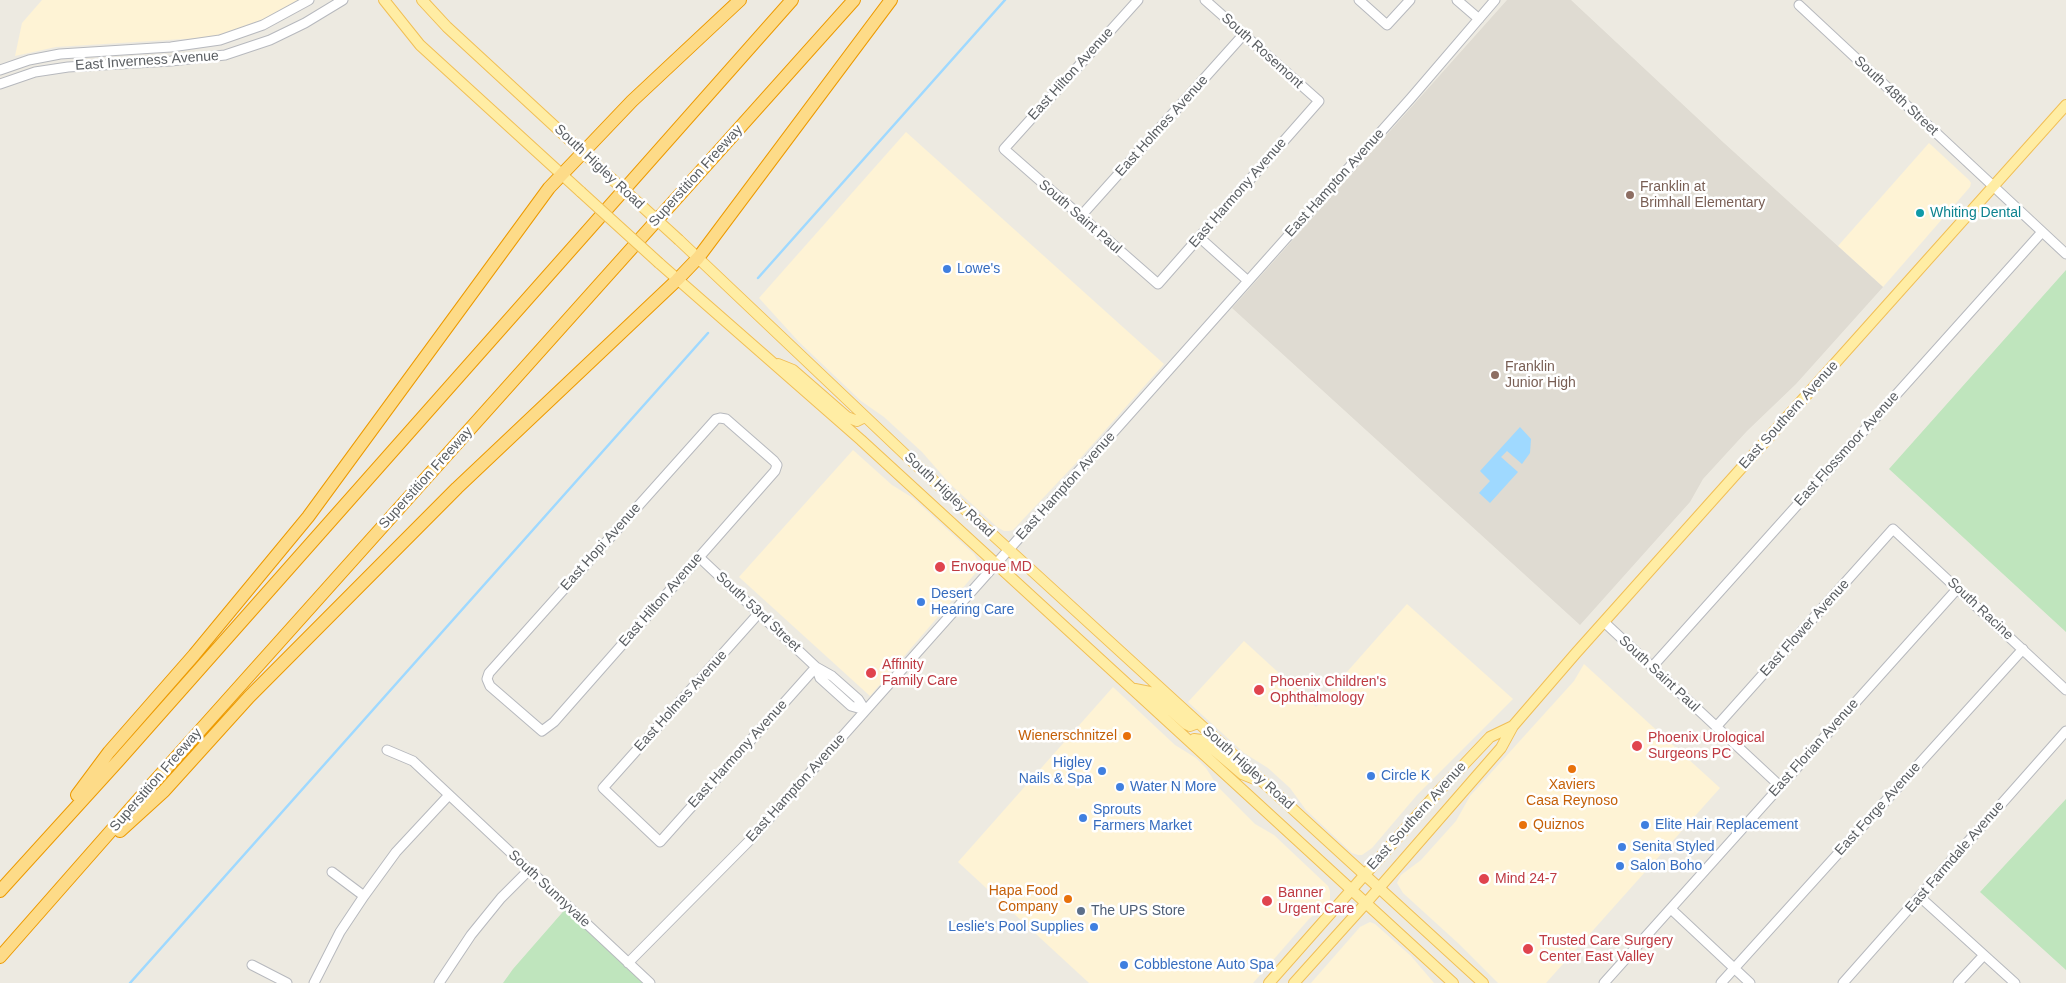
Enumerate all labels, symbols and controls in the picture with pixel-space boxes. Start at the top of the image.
street label: South Rosemont [1218,10,1306,92]
street label: East Hilton Avenue [1025,24,1117,124]
street label: East Inverness Avenue [75,48,219,74]
street label: South 48th Street [1850,53,1942,139]
street label: East Holmes Avenue [1112,72,1212,180]
street label: South Higley Road [551,121,647,213]
street label: Superstition Freeway [646,122,746,230]
street label: East Hampton Avenue [1282,125,1388,241]
street label: East Harmony Avenue [1186,135,1290,251]
street label: South Saint Paul [1035,176,1125,258]
place label: Franklin at Brimhall Elementary [1640,179,1765,212]
marker: Franklin at Brimhall Elementary [1624,189,1636,201]
place label: Whiting Dental [1930,205,2021,221]
marker: Whiting Dental [1914,207,1926,219]
place label: Lowe's [957,261,1000,277]
marker: Lowe's [941,263,953,275]
street label: East Southern Avenue [1736,357,1842,473]
place label: Franklin Junior High [1505,359,1576,392]
marker: Franklin Junior High [1489,369,1501,381]
street label: East Flossmoor Avenue [1791,388,1903,510]
street label: Superstition Freeway [376,424,476,532]
street label: East Hampton Avenue [1013,428,1119,544]
street label: South Higley Road [901,449,997,541]
street label: East Hopi Avenue [557,500,645,594]
street label: East Hilton Avenue [616,550,706,650]
place label: Envoque MD [951,559,1032,575]
marker: Envoque MD [933,560,947,574]
street label: South 53rd Street [712,568,804,656]
street label: South Racine [1944,574,2016,644]
street label: East Flower Avenue [1757,576,1853,680]
place label: Desert Hearing Care [931,586,1014,618]
marker: Desert Hearing Care [915,596,927,608]
street label: South Saint Paul [1615,632,1703,716]
street label: East Holmes Avenue [631,647,731,755]
place label: Affinity Family Care [882,657,957,690]
marker: Affinity Family Care [864,666,878,680]
place label: Phoenix Children's Ophthalmology [1270,674,1386,706]
marker: Phoenix Children's Ophthalmology [1252,683,1266,697]
street label: East Harmony Avenue [685,696,791,812]
street label: East Florian Avenue [1766,696,1862,800]
street label: South Higley Road [1199,723,1297,813]
street label: Superstition Freeway [107,725,205,835]
place label: Wienerschnitzel [1018,728,1117,744]
street label: East Hampton Avenue [743,730,849,846]
marker: Wienerschnitzel [1121,730,1133,742]
place label: Phoenix Urological Surgeons PC [1648,730,1765,762]
marker: Phoenix Urological Surgeons PC [1630,739,1644,753]
place label: Higley Nails & Spa [1019,755,1092,788]
street label: East Southern Avenue [1364,758,1470,874]
street label: East Forge Avenue [1832,759,1924,859]
marker: Xaviers Casa Reynoso [1566,763,1578,775]
marker: Higley Nails & Spa [1096,765,1108,777]
place label: Circle K [1381,768,1430,784]
marker: Circle K [1365,770,1377,782]
place label: Xaviers Casa Reynoso [1526,777,1618,810]
place label: Water N More [1130,779,1217,795]
marker: Water N More [1114,781,1126,793]
street label: East Farmdale Avenue [1902,798,2008,916]
place label: Sprouts Farmers Market [1093,802,1192,834]
marker: Sprouts Farmers Market [1077,812,1089,824]
place label: Quiznos [1533,817,1584,833]
place label: Elite Hair Replacement [1655,817,1798,833]
marker: Quiznos [1517,819,1529,831]
marker: Elite Hair Replacement [1639,819,1651,831]
place label: Senita Styled [1632,839,1714,855]
marker: Senita Styled [1616,841,1628,853]
street label: South Sunnyvale [505,847,593,931]
place label: Salon Boho [1630,858,1702,874]
marker: Salon Boho [1614,860,1626,872]
place label: Mind 24-7 [1495,871,1557,887]
marker: Mind 24-7 [1477,872,1491,886]
place label: Hapa Food Company [989,883,1058,916]
place label: Banner Urgent Care [1278,885,1354,918]
marker: Hapa Food Company [1062,893,1074,905]
marker: Banner Urgent Care [1260,894,1274,908]
place label: The UPS Store [1091,903,1185,919]
marker: The UPS Store [1075,905,1087,917]
place label: Leslie's Pool Supplies [948,919,1084,935]
marker: Leslie's Pool Supplies [1088,921,1100,933]
place label: Trusted Care Surgery Center East Valley [1539,933,1673,966]
marker: Trusted Care Surgery Center East Valley [1521,942,1535,956]
place label: Cobblestone Auto Spa [1134,957,1274,973]
marker: Cobblestone Auto Spa [1118,959,1130,971]

